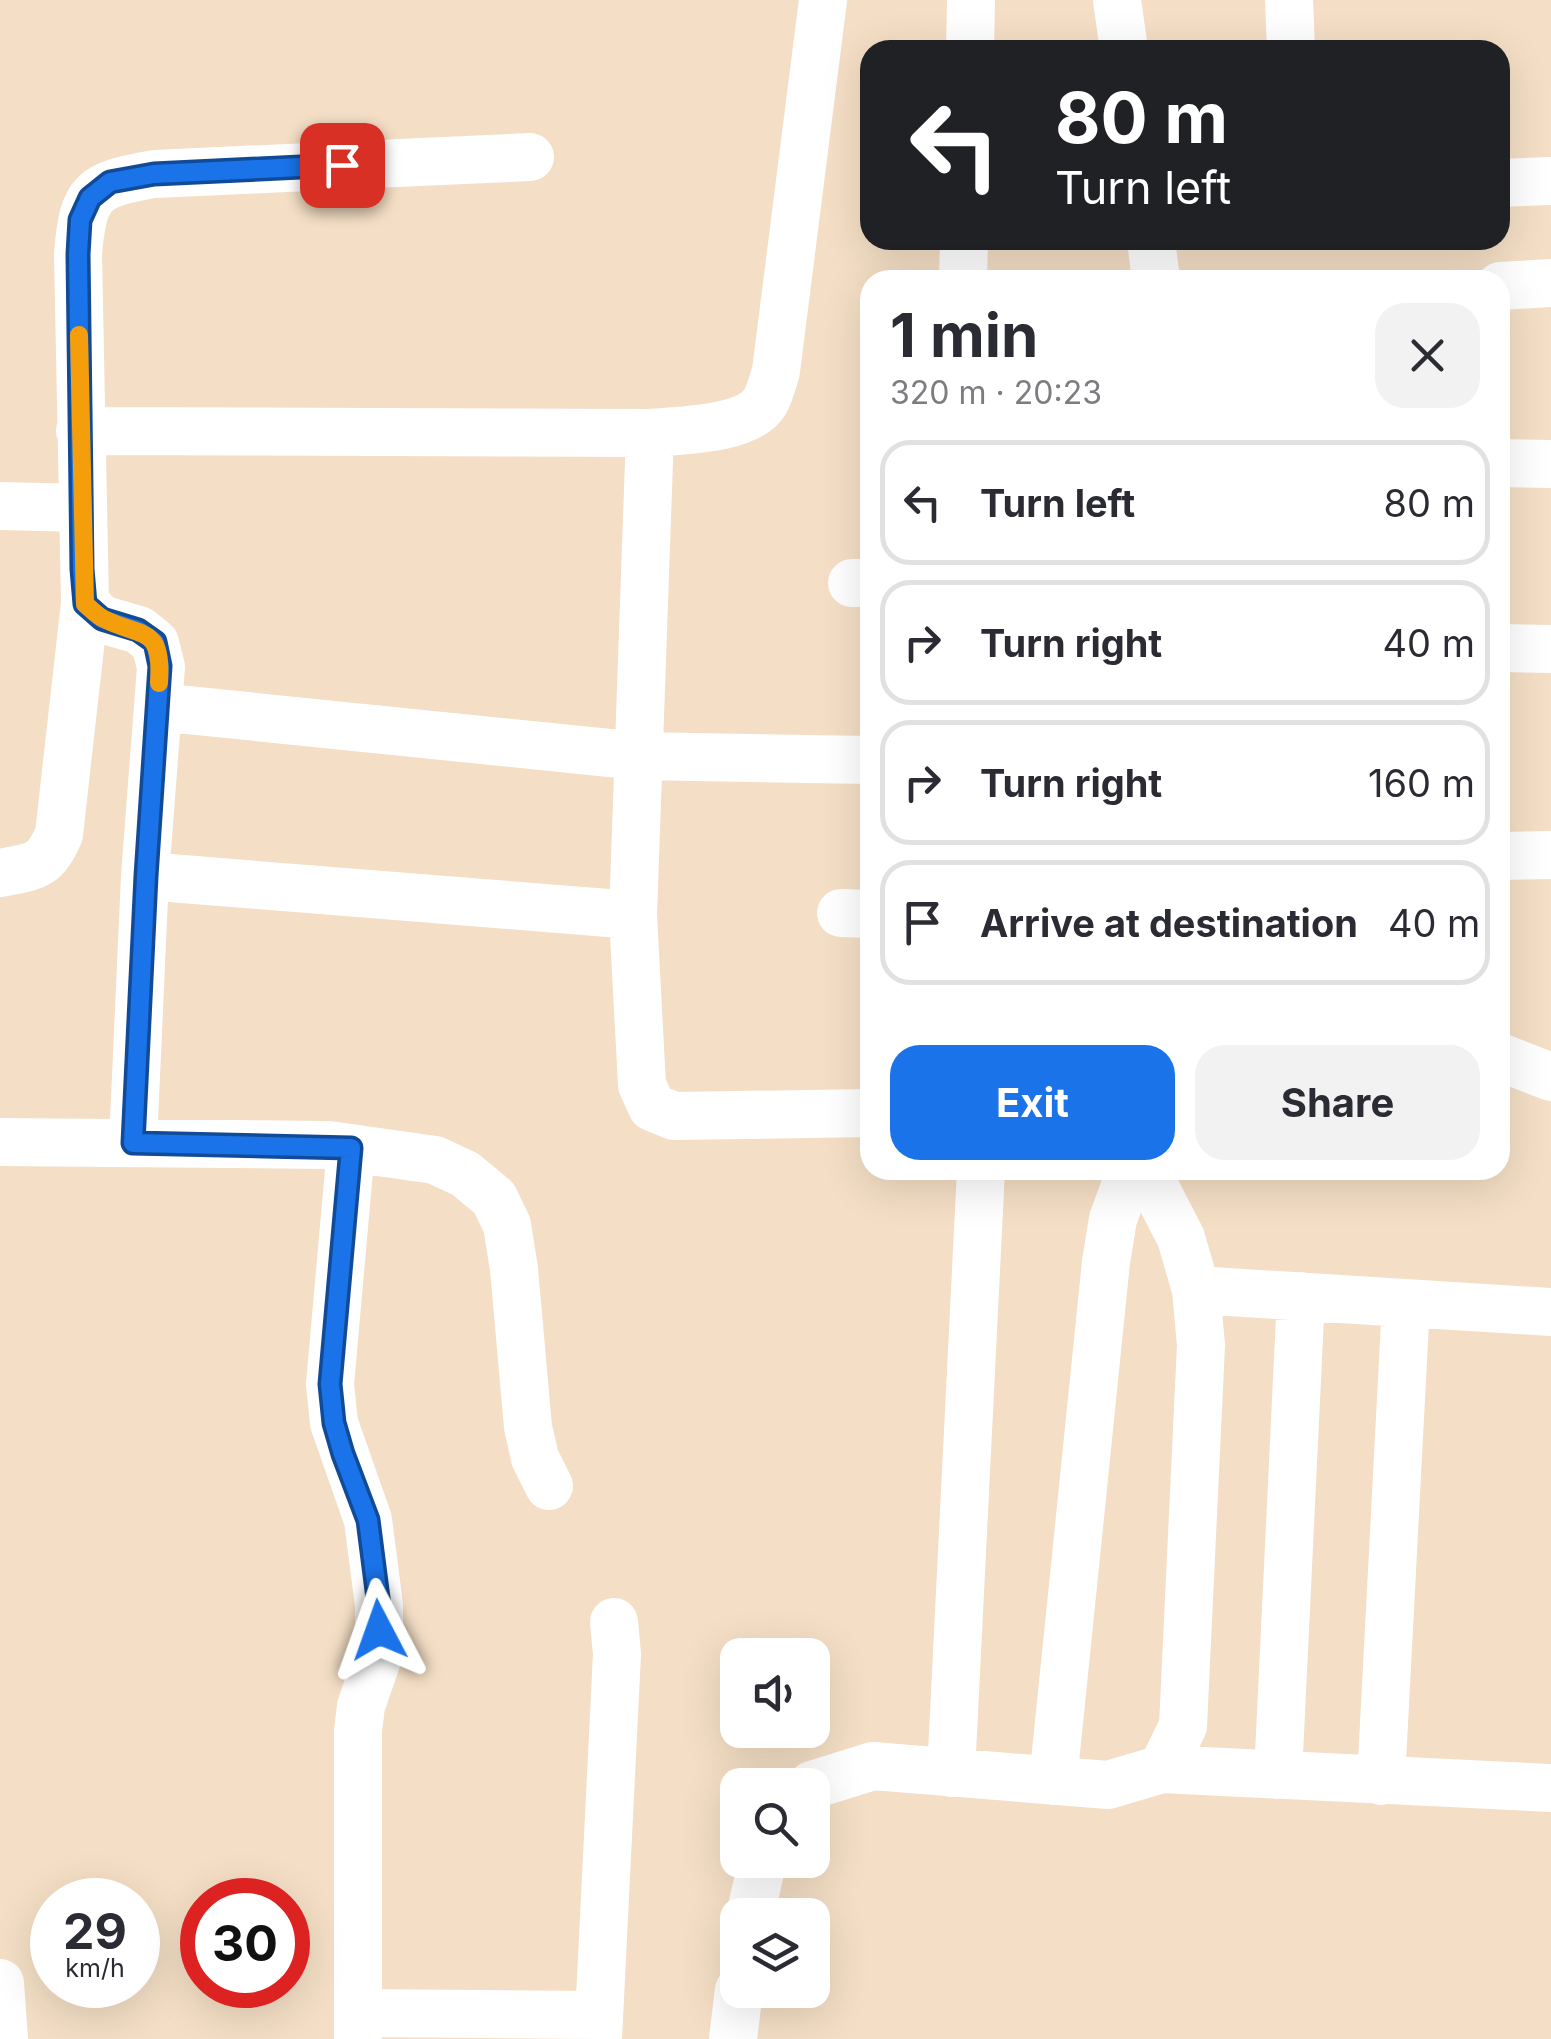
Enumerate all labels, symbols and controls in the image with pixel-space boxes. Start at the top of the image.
text: 80 m [1055,75,1228,160]
icon: left [890,80,1020,210]
pin [300,123,385,208]
icon: arrive [315,138,370,193]
text: Turn left [1055,160,1231,215]
text: 1 min [890,299,1038,371]
button: close [1375,303,1480,408]
text: 320 m · 20:23 [890,373,1102,412]
icon: left [895,475,950,530]
text: Turn left [980,480,1135,526]
text: 80 m [1384,480,1475,526]
icon: right [895,615,950,670]
text: Turn right [980,620,1162,666]
text: 40 m [1383,620,1475,666]
icon: right [895,755,950,810]
text: Turn right [980,760,1162,806]
text: 160 m [1368,760,1475,806]
icon: arrive [895,895,950,950]
text: Arrive at destination [980,900,1358,946]
text: 40 m [1388,900,1480,946]
button: Exit [890,1045,1175,1160]
button: Share [1195,1045,1480,1160]
position arrow [327,1578,431,1682]
map controls [720,1638,830,2008]
button: sound [720,1638,830,1748]
button: search [720,1768,830,1878]
speed limit sign: 30 [180,1878,310,2008]
button: layers [720,1898,830,2008]
text: 29 [63,1901,127,1961]
text: km/h [65,1953,125,1983]

